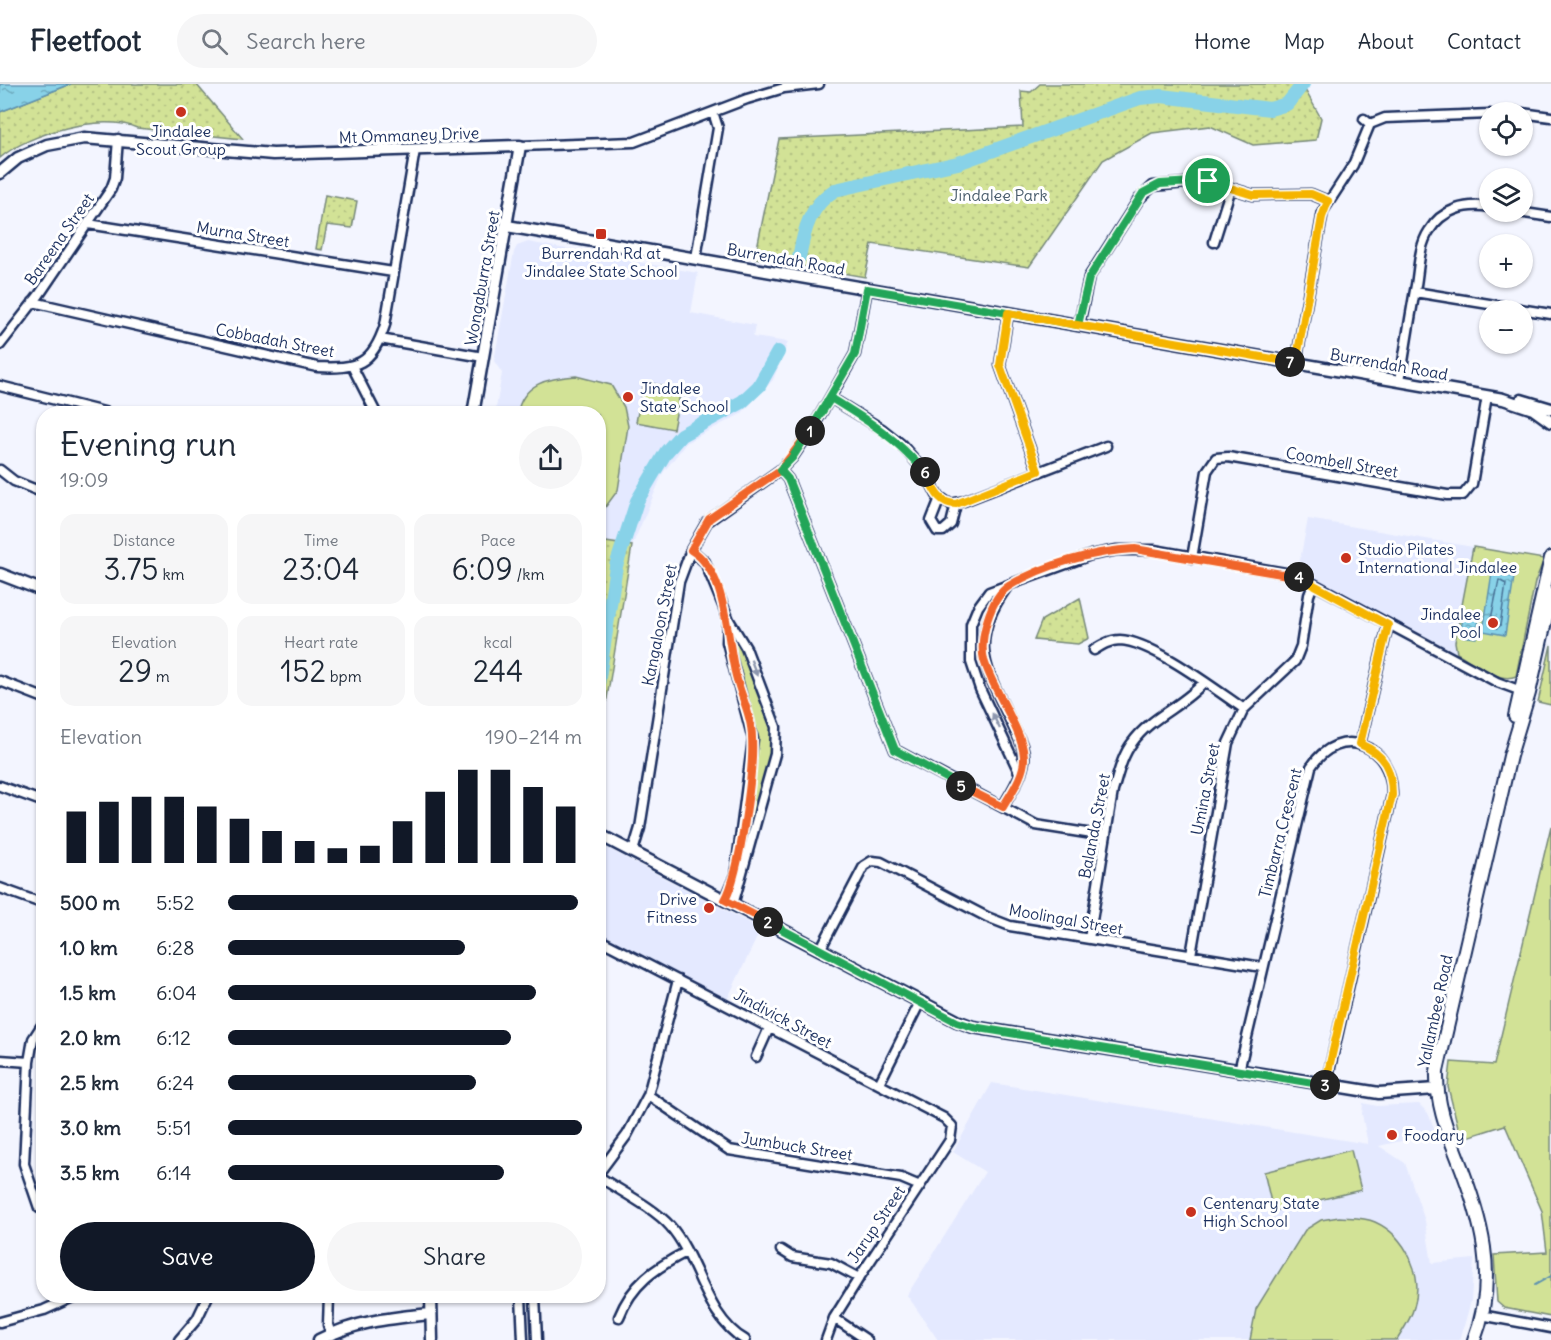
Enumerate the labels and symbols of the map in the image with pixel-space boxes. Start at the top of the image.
marker: Jindalee Scout Group [174,105,188,119]
place label: Jindalee Scout Group [136,121,226,159]
street label: Mt Ommaney Drive [339,123,479,147]
pin [1182,155,1233,206]
park label: Jindalee Park [950,185,1048,205]
street label: Bareena Street [20,189,98,289]
street label: Wongaburra Street [460,208,504,347]
street label: Murna Street [195,217,291,251]
marker: Burrendah Rd at Jindalee State School [594,227,608,241]
street label: Burrendah Road [725,239,847,279]
place label: Burrendah Rd at Jindalee State School [525,243,677,281]
street label: Cobbadah Street [214,319,337,361]
street label: Burrendah Road [1328,344,1450,384]
pin: 7 [1275,347,1305,377]
place label: Jindalee State School [640,378,729,416]
marker: Jindalee State School [621,390,635,404]
pin: 1 [795,416,825,446]
street label: Coombell Street [1284,442,1400,482]
pin: 6 [910,457,940,487]
place label: Studio Pilates International Jindalee [1358,539,1517,577]
marker: Studio Pilates International Jindalee [1339,551,1353,565]
street label: Kangaloon Street [637,562,681,688]
pin: 4 [1284,562,1314,592]
place label: Jindalee Pool [1420,604,1481,642]
marker: Jindalee Pool [1486,616,1500,630]
one-way arrow [749,659,759,677]
one-way arrow [991,712,1001,729]
street label: Umina Street [1186,741,1224,837]
street label: Timbarra Crescent [1254,765,1306,900]
pin: 5 [946,771,976,801]
street label: Balanda Street [1074,771,1114,880]
place label: Drive Fitness [647,889,697,927]
street label: Moolingal Street [1007,899,1125,939]
marker: Drive Fitness [702,901,716,915]
pin: 2 [753,907,783,937]
street label: Yallambee Road [1413,953,1457,1069]
street label: Jindivick Street [730,984,836,1053]
pin: 3 [1310,1070,1340,1100]
place label: Foodary [1404,1125,1465,1145]
street label: Jumbuck Street [740,1127,855,1165]
marker: Foodary [1385,1128,1399,1142]
street label: Jarup Street [843,1181,909,1266]
place label: Centenary State High School [1203,1193,1320,1231]
marker: Centenary State High School [1184,1205,1198,1219]

